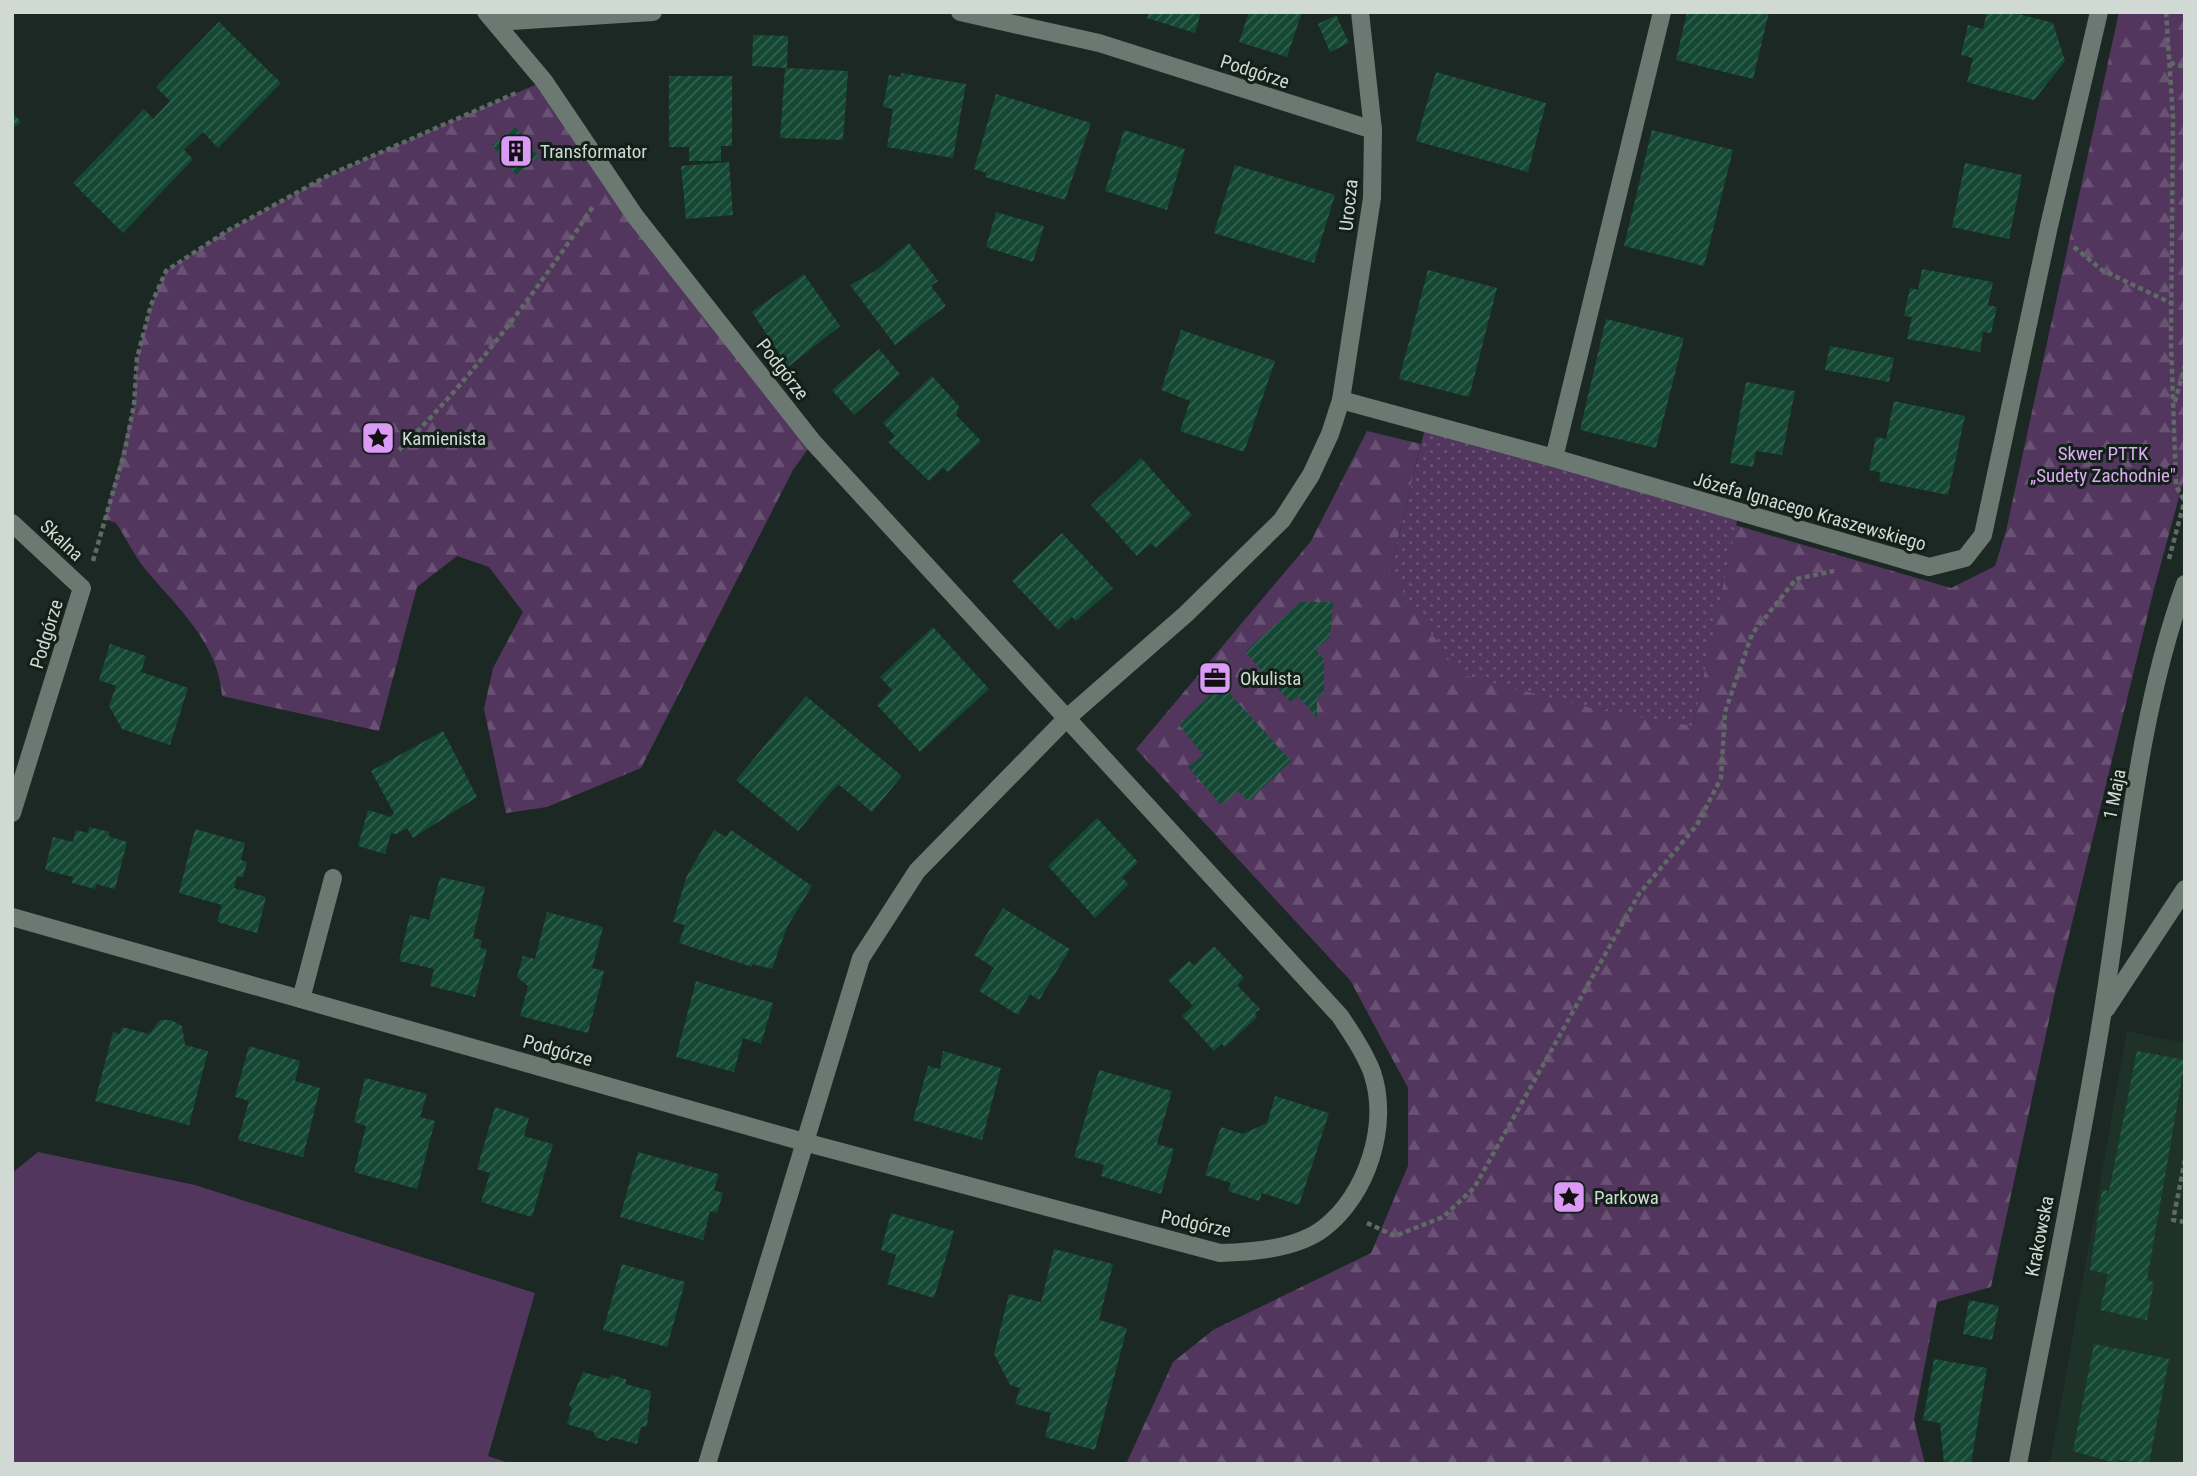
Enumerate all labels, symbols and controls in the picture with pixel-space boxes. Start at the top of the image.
street label: Podgórze [1217,50,1292,93]
building icon: Transformator [497,132,535,170]
place label: Transformator [540,140,647,163]
street label: Urocza [1334,178,1363,232]
street label: Podgórze [752,334,814,404]
place icon: Kamienista [359,419,397,457]
place label: Kamienista [402,427,486,450]
park label: Skwer PTTK „Sudety Zachodnie" [2030,442,2176,487]
street label: Józefa Ignacego Kraszewskiego [1691,467,1929,556]
street label: Skalna [35,515,88,566]
street label: Podgórze [25,597,68,672]
office icon: Okulista [1196,659,1234,697]
place label: Okulista [1240,667,1301,690]
street label: 1 Maja [2098,767,2131,821]
street label: Podgórze [520,1030,595,1071]
place icon: Parkowa [1550,1178,1588,1216]
place label: Parkowa [1594,1186,1659,1209]
street label: Krakowska [2020,1194,2059,1278]
street label: Podgórze [1159,1205,1233,1242]

